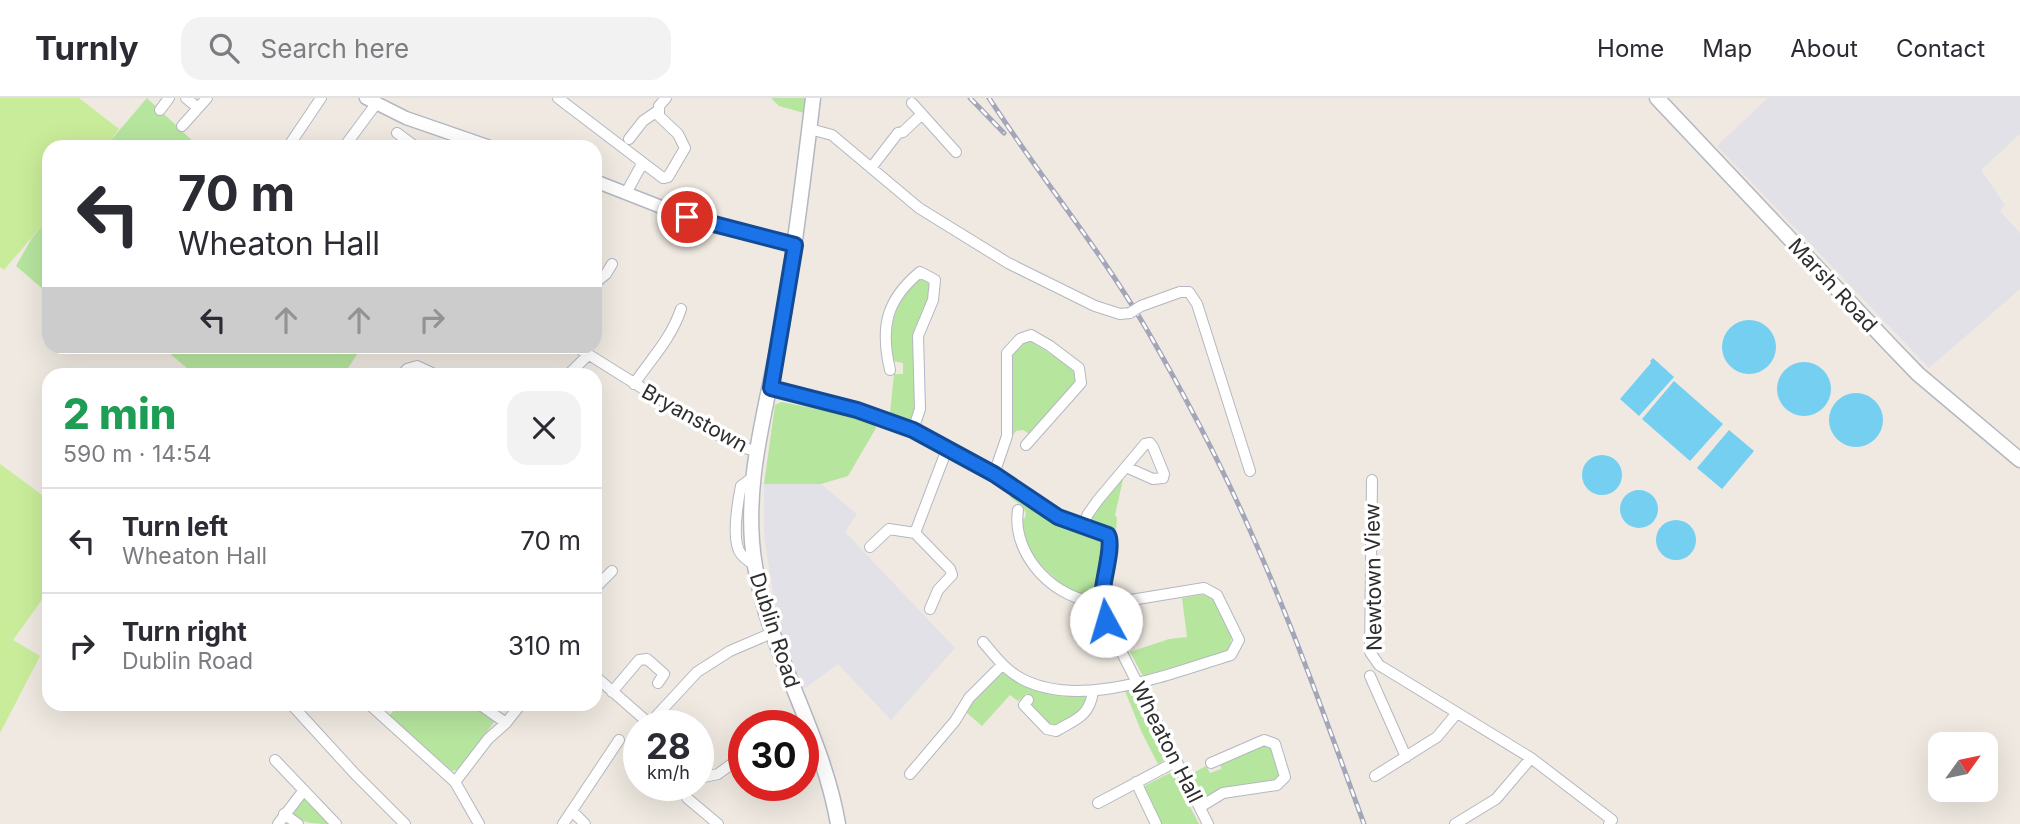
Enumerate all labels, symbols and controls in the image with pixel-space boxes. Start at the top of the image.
search box [181,17,671,80]
text: Turnly [35,28,139,68]
icon: search [205,29,243,67]
text: Search here [261,33,409,64]
text: Home [1597,34,1664,63]
text: Map [1702,34,1752,63]
text: About [1790,34,1858,63]
text: Contact [1896,34,1985,63]
text: 70 m [178,164,295,223]
icon: left [63,168,154,259]
pin [657,187,717,247]
icon: arrive [668,198,706,236]
text: Wheaton Hall [178,224,380,263]
street label: Marsh Road [1783,233,1883,337]
icon: left [194,301,232,339]
icon: ahead [267,301,305,339]
icon: ahead [340,301,378,339]
icon: right [413,301,451,339]
street label: Bryanstown [638,379,752,457]
text: 2 min [63,388,177,439]
button: close [507,391,581,465]
text: 590 m · 14:54 [63,440,212,468]
street label: Newtown View [1359,503,1387,651]
text: Turn left [122,511,228,542]
icon: left [63,522,101,560]
text: 70 m [520,525,581,556]
text: Wheaton Hall [122,542,267,570]
street label: Dublin Road [745,569,805,691]
position arrow [1069,584,1143,658]
text: Turn right [122,616,247,647]
icon: right [63,627,101,665]
text: 310 m [508,630,581,661]
text: Dublin Road [122,647,253,675]
street label: Wheaton Hall [1126,677,1208,807]
speed limit sign: 30 [728,710,819,801]
text: 28 [646,725,691,767]
north arrow [1928,732,1998,802]
map controls [1928,732,1998,802]
text: km/h [647,762,690,783]

